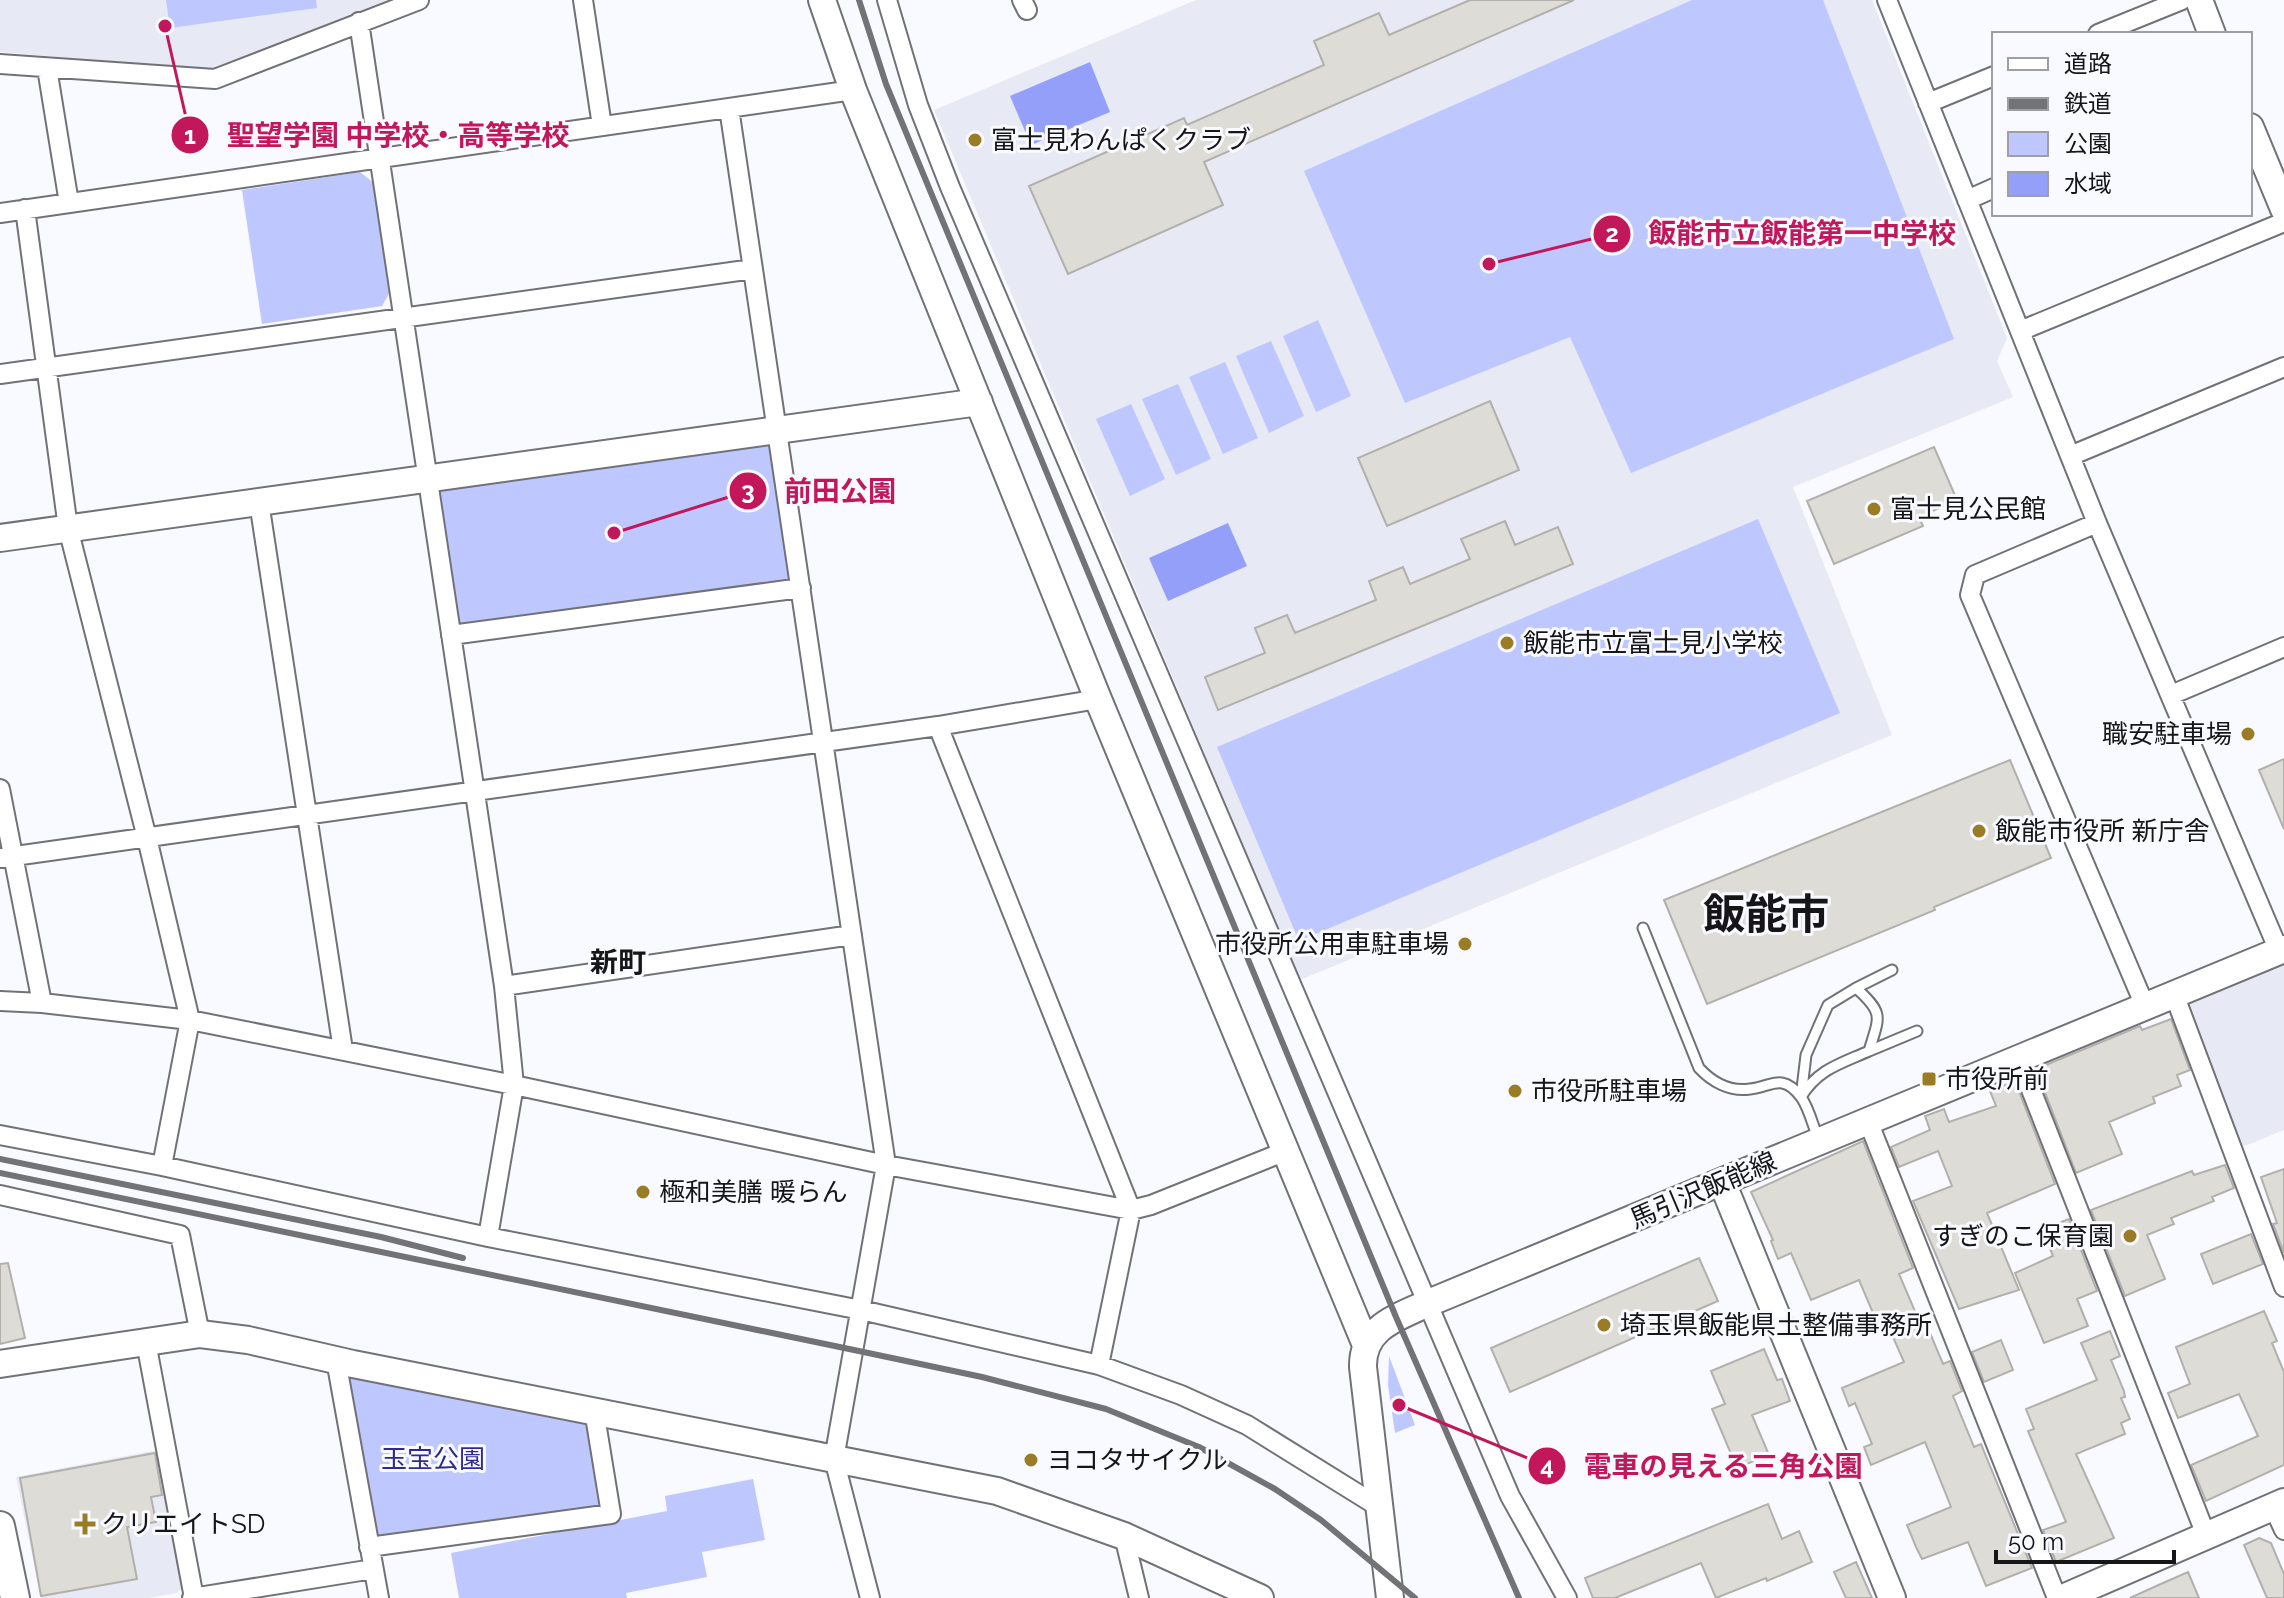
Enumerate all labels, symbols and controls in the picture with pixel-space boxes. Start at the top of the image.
legend [1992,32,2252,216]
text: 道路 [2064,49,2112,78]
text: 鉄道 [2064,89,2112,118]
callout: 聖望学園 中学校・高等学校 [170,109,585,161]
text: 聖望学園 中学校・高等学校 [227,119,569,152]
text: 1 [184,121,196,150]
place label: 富士見わんぱくクラブ [991,125,1251,155]
text: 公園 [2064,129,2112,158]
marker: 富士見わんぱくクラブ [966,131,984,149]
text: 水域 [2064,169,2112,198]
callout: 飯能市立飯能第一中学校 [1592,208,1972,260]
text: 飯能市立飯能第一中学校 [1648,217,1956,250]
text: 2 [1605,219,1619,248]
callout: 前田公園 [728,465,912,517]
text: 前田公園 [784,475,896,508]
text: 3 [741,476,755,505]
place label: 富士見公民館 [1890,494,2046,524]
marker: 富士見公民館 [1865,500,1883,518]
place label: 飯能市立富士見小学校 [1523,628,1783,658]
marker: 飯能市立富士見小学校 [1498,634,1516,652]
place label: 職安駐車場 [2102,719,2232,749]
marker: 職安駐車場 [2239,725,2257,743]
place label: 飯能市役所 新庁舎 [1995,816,2210,846]
marker: 飯能市役所 新庁舎 [1970,822,1988,840]
district label: 飯能市 [1703,890,1829,939]
place label: 市役所公用車駐車場 [1215,929,1449,959]
marker: 市役所公用車駐車場 [1456,935,1474,953]
district label: 新町 [590,946,646,979]
place label: 市役所前 [1945,1064,2049,1094]
marker: 市役所前 [1920,1070,1938,1088]
place label: 市役所駐車場 [1531,1076,1687,1106]
marker: 市役所駐車場 [1506,1082,1524,1100]
street label: 馬引沢飯能線 [1625,1146,1781,1234]
place label: 極和美膳 暖らん [659,1177,848,1207]
marker: 極和美膳 暖らん [634,1183,652,1201]
place label: すぎのこ保育園 [1932,1221,2114,1251]
marker: すぎのこ保育園 [2121,1227,2139,1245]
place label: 埼玉県飯能県土整備事務所 [1620,1310,1932,1340]
marker: 埼玉県飯能県土整備事務所 [1595,1316,1613,1334]
callout: 電車の見える三角公園 [1527,1440,1879,1492]
park label: 玉宝公園 [381,1444,485,1474]
place label: ヨコタサイクル [1047,1445,1228,1475]
text: 電車の見える三角公園 [1583,1450,1863,1483]
marker: ヨコタサイクル [1022,1451,1040,1469]
text: 4 [1540,1452,1554,1481]
place label: クリエイトSD [101,1509,265,1539]
scale bar [1996,1514,2174,1564]
marker: クリエイトSD [76,1515,94,1533]
text: 50 m [2008,1527,2064,1556]

